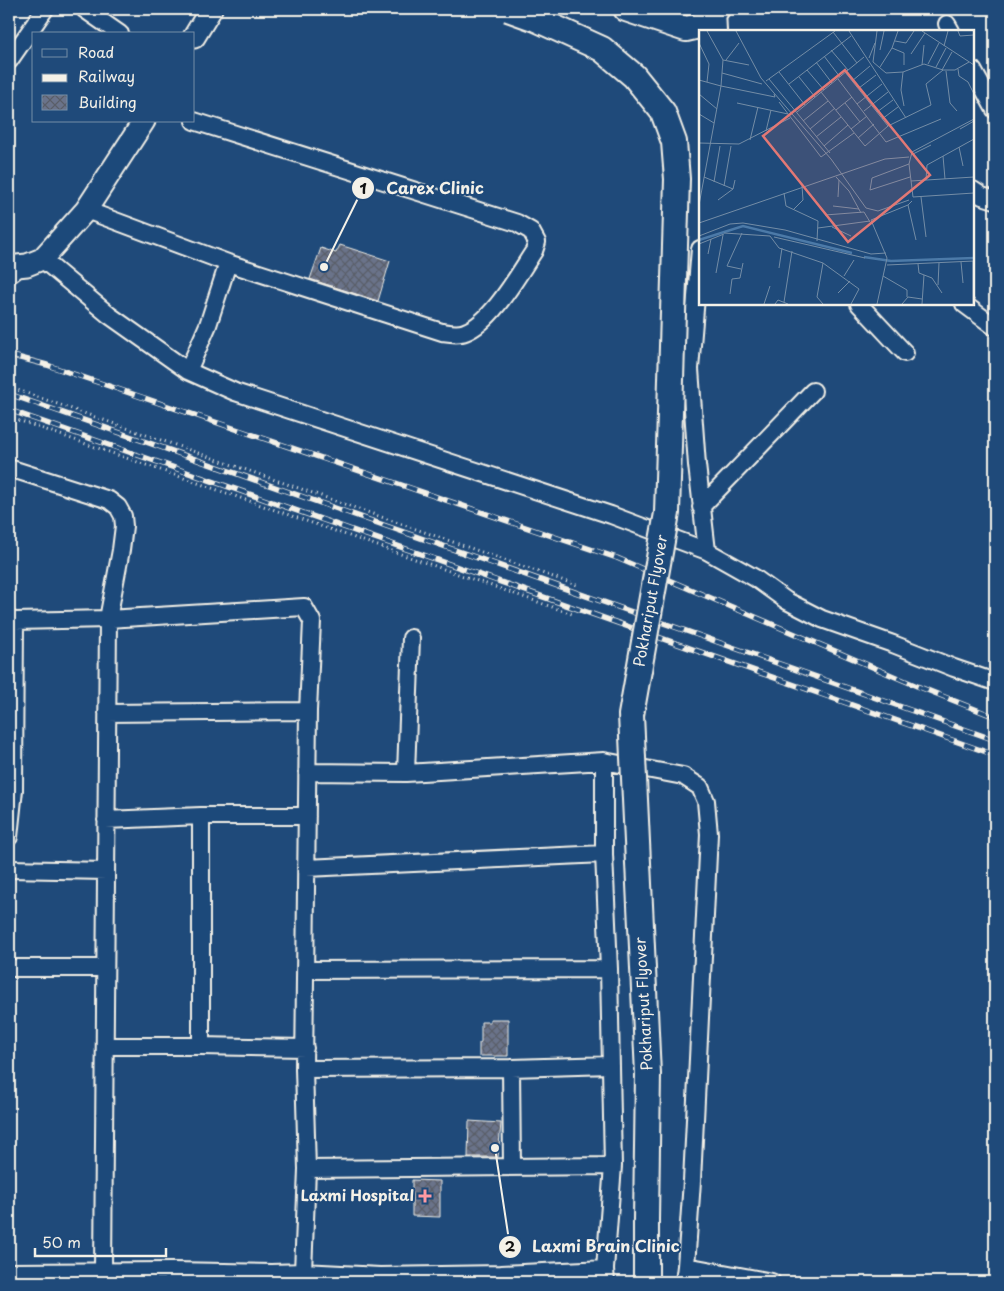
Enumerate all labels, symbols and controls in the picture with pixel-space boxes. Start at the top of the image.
inset map [699,30,974,305]
legend [32,32,195,122]
text: Road [78,40,114,63]
text: Railway [78,64,135,87]
text: Building [78,90,137,113]
callout: Carex Clinic [351,173,494,204]
text: Carex Clinic [386,175,484,199]
text: 1 [359,176,367,199]
street label: Pokhariput Flyover [627,532,673,669]
street label: Pokhariput Flyover [627,936,657,1072]
place label: Laxmi Hospital [301,1183,414,1206]
marker: Laxmi Hospital [418,1189,432,1203]
scale bar [35,1226,166,1258]
text: 50 m [42,1230,81,1253]
callout: Laxmi Brain Clinic [497,1231,691,1262]
text: Laxmi Brain Clinic [532,1233,680,1257]
text: 2 [505,1234,516,1257]

